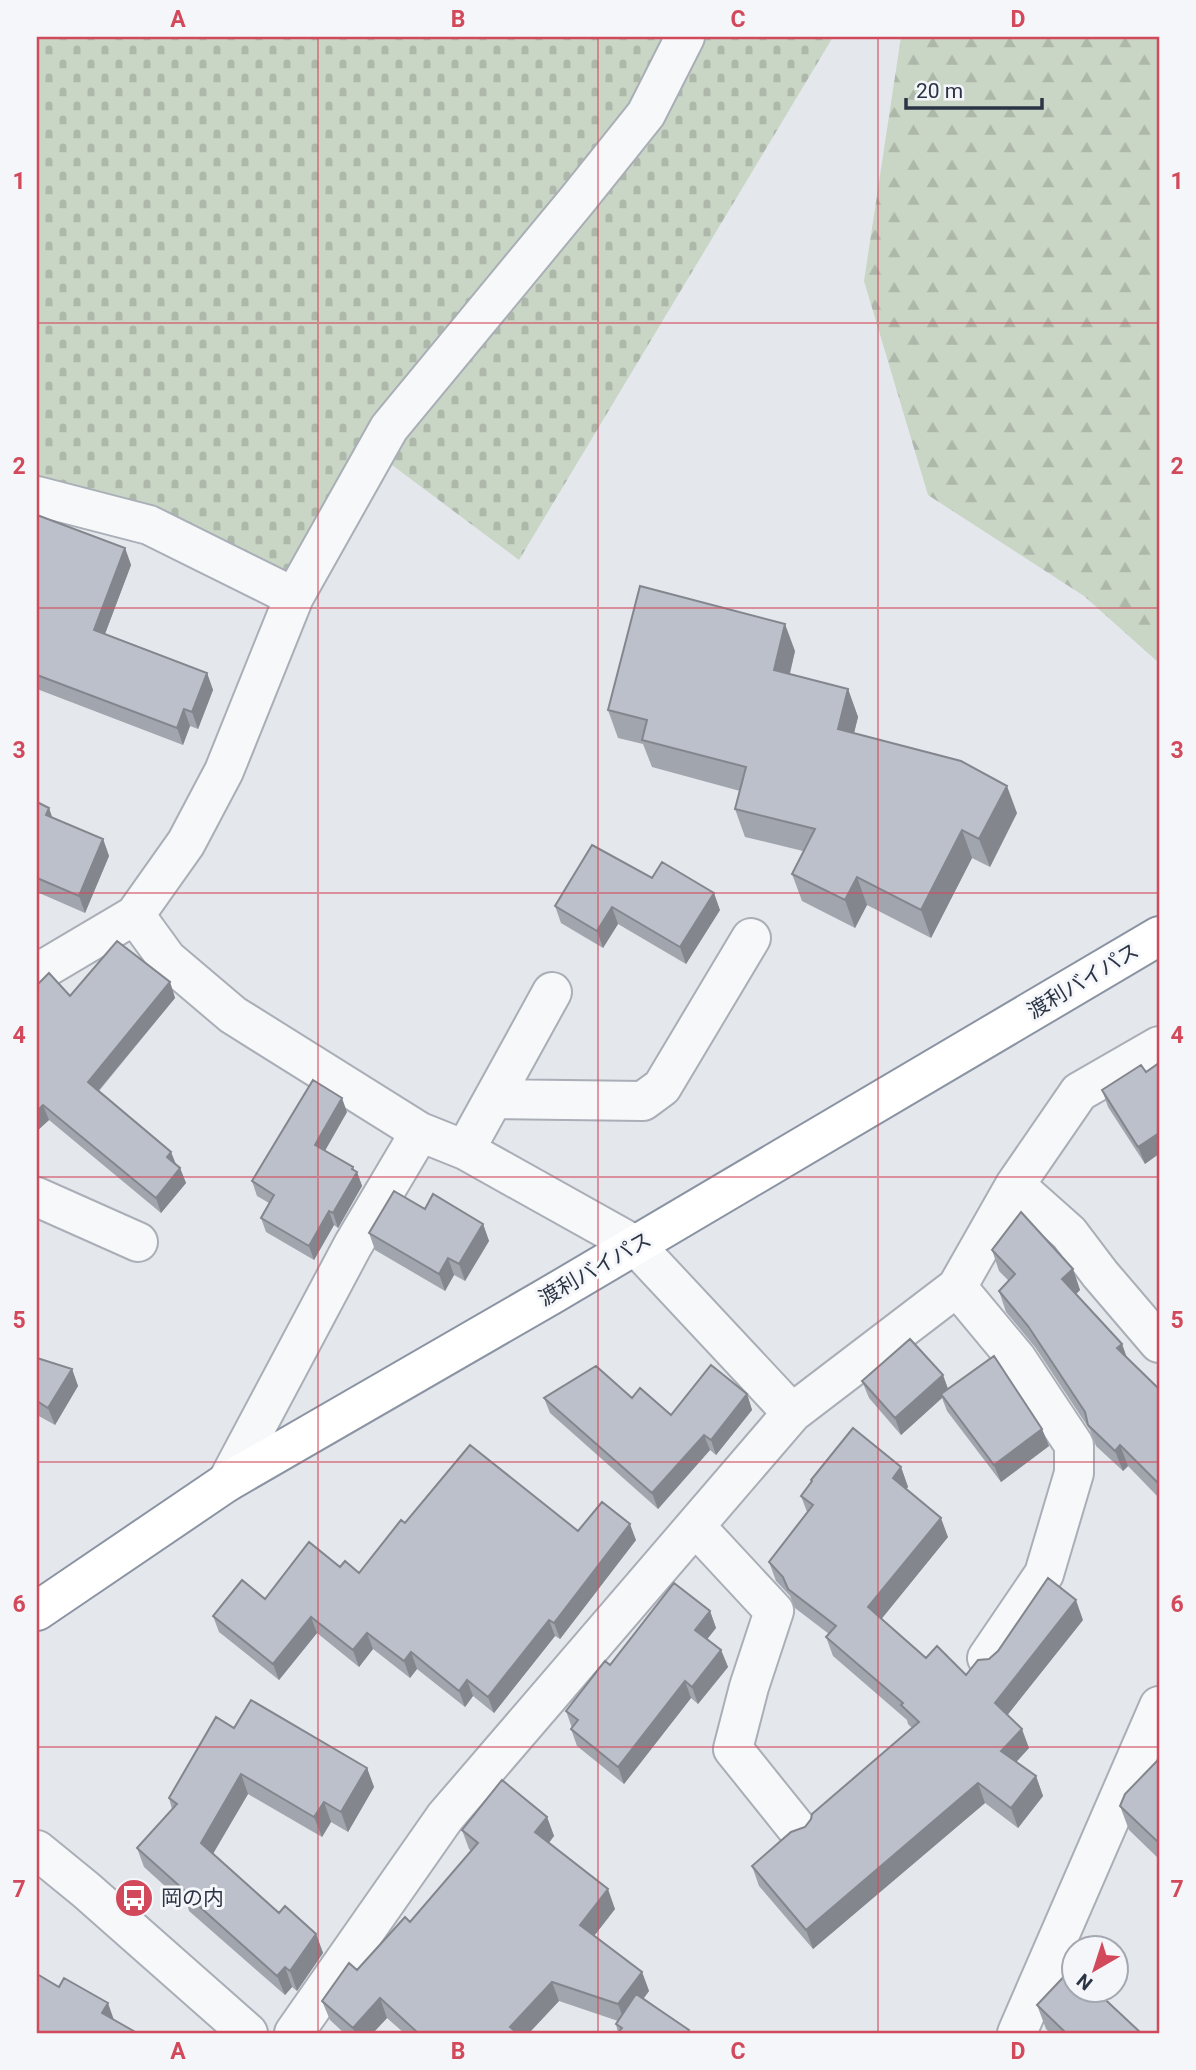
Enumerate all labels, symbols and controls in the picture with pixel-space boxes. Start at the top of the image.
text: A [170,6,186,33]
text: B [451,6,465,33]
text: C [730,6,746,33]
text: D [1011,6,1025,33]
scale bar [906,66,1042,110]
text: 20 m [916,79,963,103]
text: 1 [12,168,26,195]
text: 1 [1170,168,1184,195]
text: 2 [12,453,26,480]
text: 2 [1170,453,1184,480]
text: 3 [12,737,26,764]
text: 3 [1170,737,1184,764]
street label: 渡利バイパス [1023,938,1143,1024]
text: 4 [12,1022,26,1049]
text: 4 [1170,1022,1184,1049]
street label: 渡利バイパス [535,1227,655,1311]
text: 5 [12,1307,26,1334]
text: 5 [1170,1307,1184,1334]
text: 6 [12,1591,26,1618]
text: 6 [1170,1591,1184,1618]
text: 7 [12,1876,26,1903]
text: 7 [1170,1876,1184,1903]
bus stop icon: 岡の内 [113,1877,155,1919]
place label: 岡の内 [161,1886,224,1910]
north arrow [1060,1934,1130,2004]
text: N [1072,1969,1097,1995]
text: A [170,2038,186,2065]
text: B [451,2038,465,2065]
text: C [730,2038,746,2065]
text: D [1011,2038,1025,2065]

